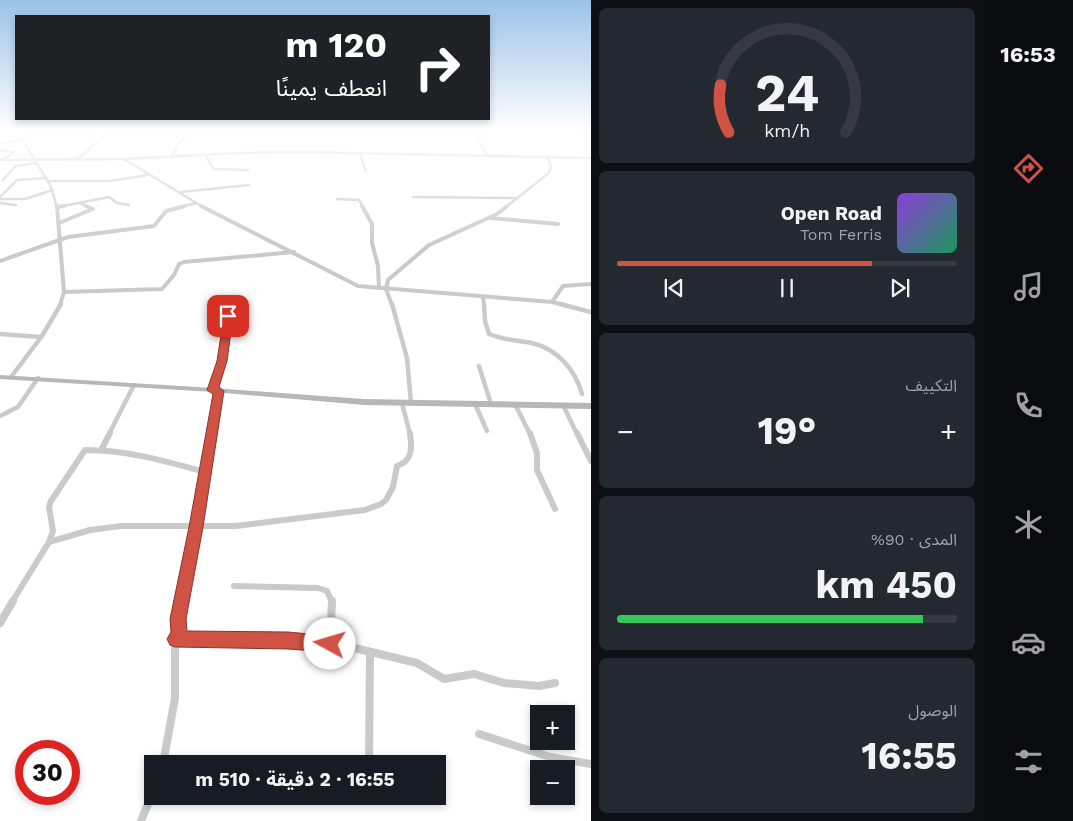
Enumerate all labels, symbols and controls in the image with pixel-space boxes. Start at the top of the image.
text: 120 m [286,24,387,66]
icon: right [405,35,470,100]
text: 16:53 [1000,42,1056,67]
text: 24 [755,63,819,124]
text: انعطف يمينًا [276,76,387,101]
text: km/h [764,120,810,141]
icon: directions [1011,151,1046,186]
text: Open Road [781,202,882,225]
text: Tom Ferris [800,225,882,244]
icon: music [1011,269,1046,304]
icon: previous [660,274,688,302]
icon: pause [773,274,801,302]
icon: next [886,274,914,302]
pin [207,295,249,337]
icon: arrive [214,302,242,330]
text: التكييف [905,376,957,395]
icon: phone [1011,388,1046,423]
text: 19° [758,409,816,453]
text: − [617,415,634,448]
text: + [940,415,957,448]
icon: climate [1011,507,1046,542]
text: المدى · 90% [871,530,957,549]
text: 450 km [816,563,957,607]
position arrow [303,617,355,669]
icon: car [1011,625,1046,660]
text: الوصول [908,701,957,720]
map controls [530,705,575,805]
button: + [530,705,575,750]
text: 16:55 [861,734,957,778]
speed limit sign: 30 [15,740,80,805]
icon: filters [1011,744,1046,779]
button: − [530,760,575,805]
text: 16:55 · 2 دقيقة · 510 m [195,768,395,791]

